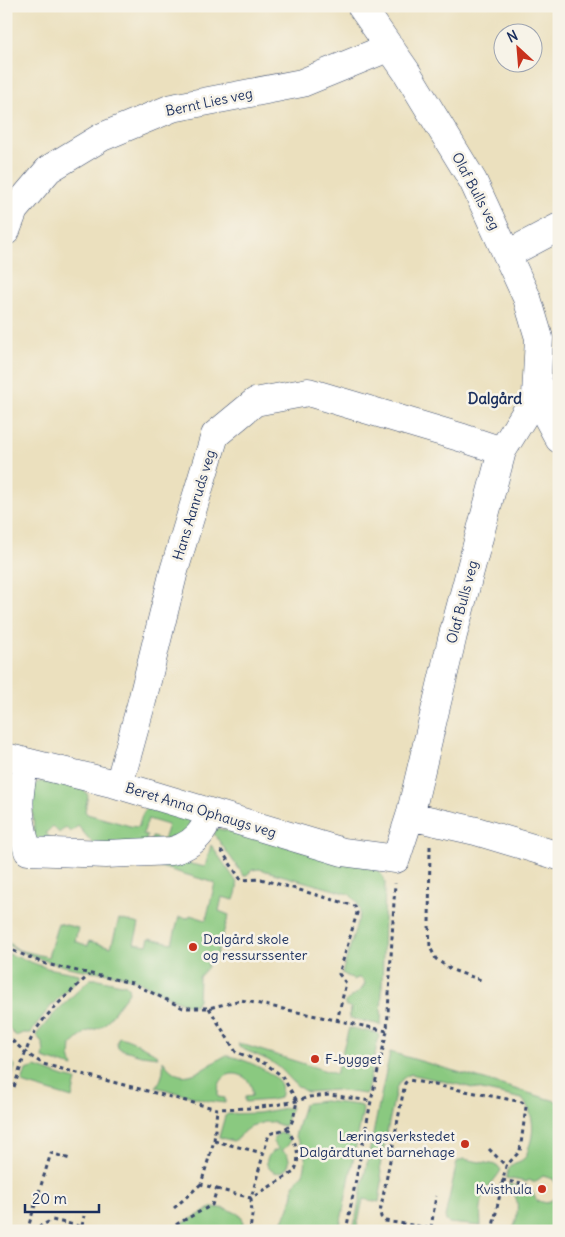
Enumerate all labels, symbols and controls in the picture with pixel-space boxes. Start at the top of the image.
north arrow [492,22,542,72]
text: N [504,26,521,47]
street label: Bernt Lies veg [164,84,254,120]
street label: Olaf Bulls veg [448,149,504,233]
district label: Dalgård [468,389,522,409]
street label: Hans Aanruds veg [169,447,219,563]
street label: Olaf Bulls veg [442,558,482,646]
street label: Beret Anna Ophaugs veg [123,778,279,842]
place label: Dalgård skole og ressurssenter [203,930,308,964]
marker: Dalgård skole og ressurssenter [187,941,199,953]
place label: F-bygget [325,1050,382,1068]
marker: F-bygget [309,1053,321,1065]
place label: Læringsverkstedet Dalgårdtunet barnehage [299,1127,455,1161]
marker: Læringsverkstedet Dalgårdtunet barnehage [459,1138,471,1150]
place label: Kvisthula [475,1180,532,1198]
scale bar [25,1182,99,1214]
marker: Kvisthula [536,1183,548,1195]
text: 20 m [32,1189,67,1208]

